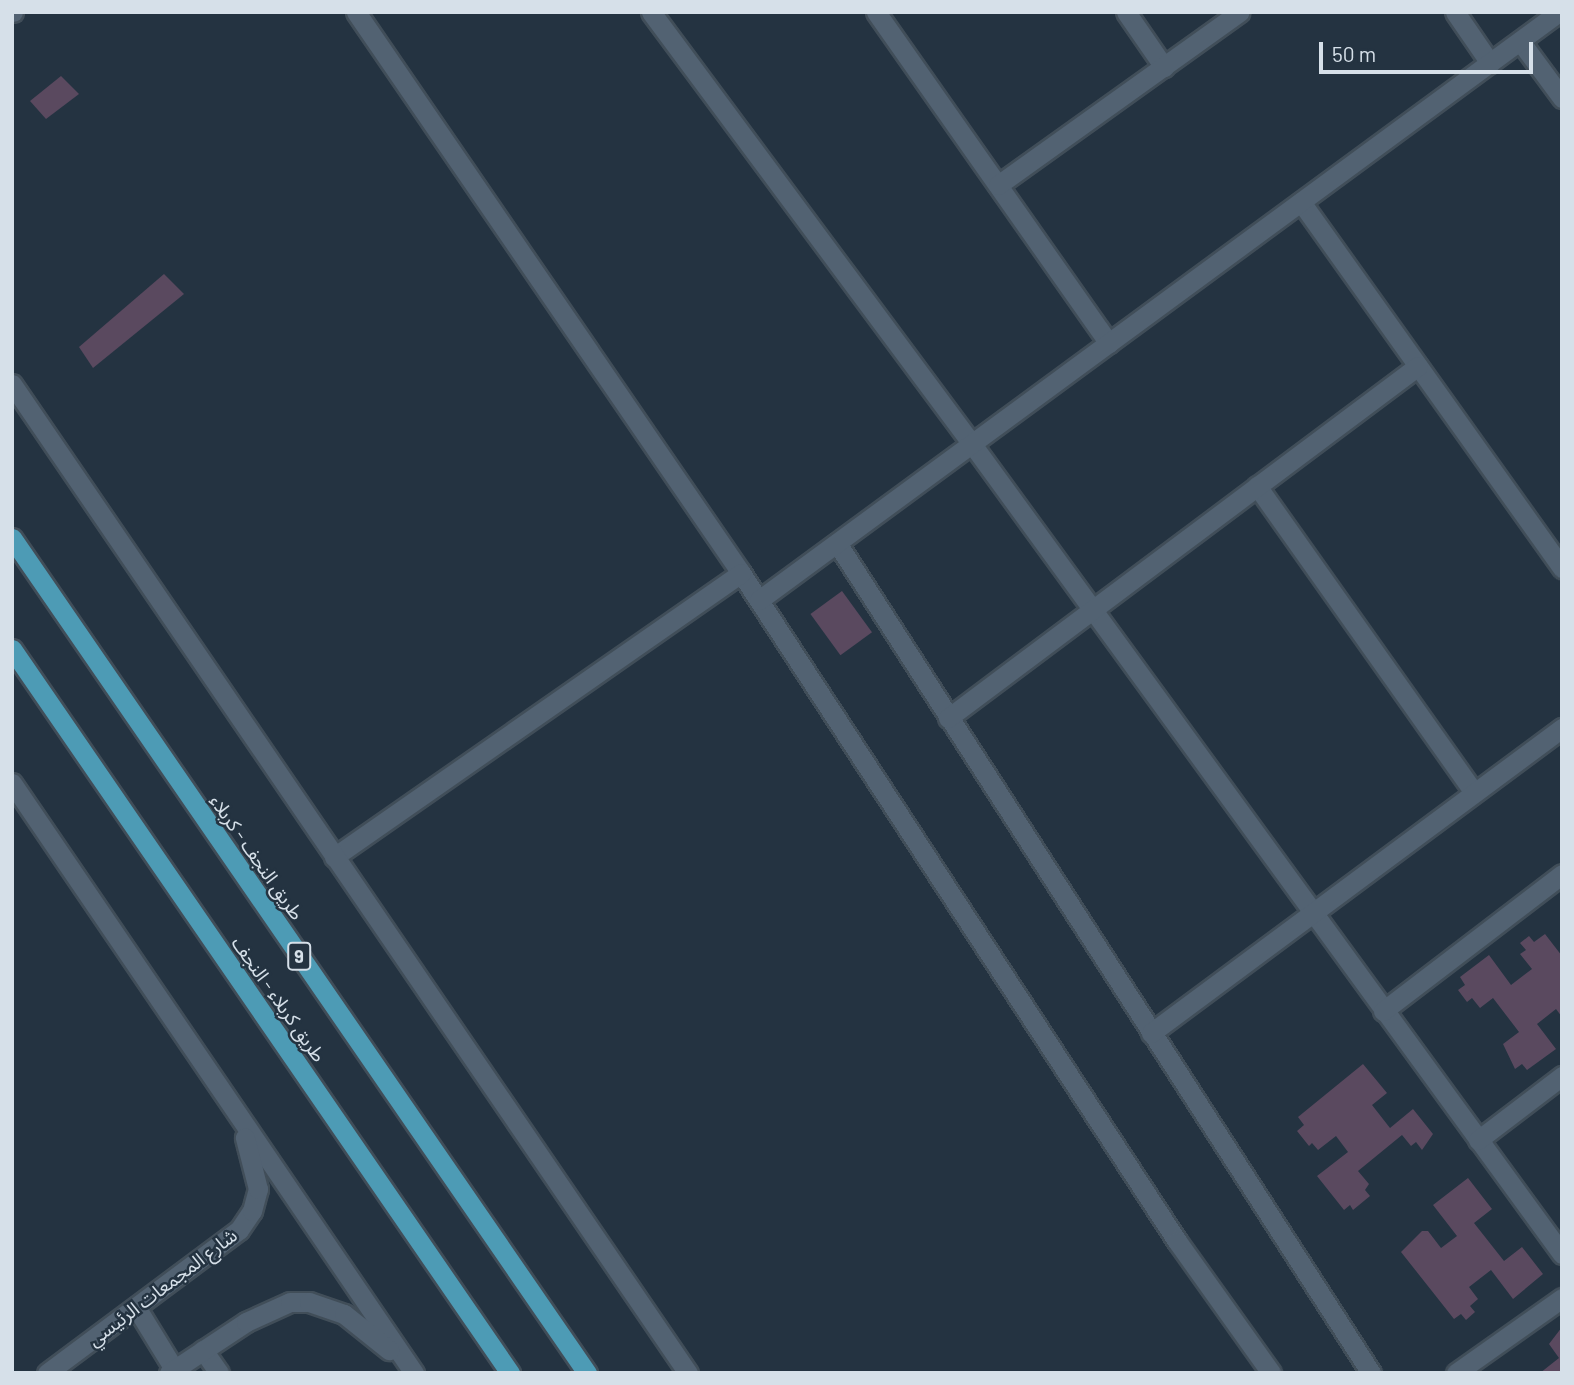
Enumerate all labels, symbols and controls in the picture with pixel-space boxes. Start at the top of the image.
scale bar [1322,28,1536,72]
text: 50 m [1332,41,1376,66]
street label: طريق النجف - کربلاء [205,790,309,924]
street label: طريق کربلاء - النجف [227,932,331,1066]
road number: 9 [287,942,311,971]
street label: شارع المجمعات الرئيسي [83,1223,241,1351]

